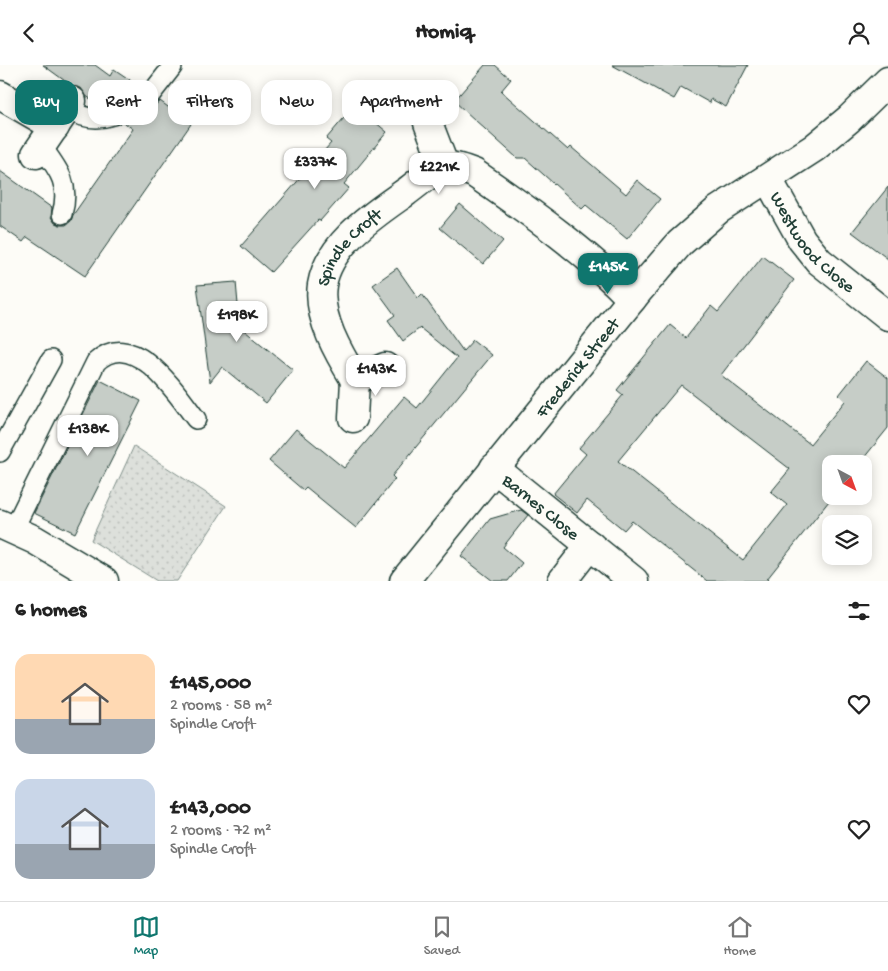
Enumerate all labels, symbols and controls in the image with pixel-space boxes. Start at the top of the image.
icon: back [15,19,43,47]
icon: person [845,19,873,47]
text: Homiq [415,20,473,46]
chip: Buy [15,80,78,125]
chip: Rent [88,80,158,125]
chip: Filters [168,80,251,125]
chip: New [261,80,332,125]
chip: Apartment [342,80,459,125]
pin: £337K [280,147,350,190]
pin: £221K [404,153,474,195]
text: £337K [295,154,335,173]
text: £221K [420,159,458,178]
street label: Westwood Close [764,189,859,299]
street label: Spindle Croft [314,204,388,288]
pin: £145K [573,253,643,295]
text: £145K [589,259,627,278]
pin: £198K [202,301,272,343]
text: £198K [217,307,257,326]
street label: Frederick Street [532,314,626,423]
pin: £143K [341,355,411,397]
text: £143K [357,361,395,380]
pin: £138K [53,415,123,457]
text: £138K [68,421,108,440]
north arrow [822,455,872,505]
map controls [822,455,872,565]
street label: Barnes Close [496,470,583,546]
button: layers [822,515,872,565]
icon: filters [845,597,873,625]
text: 6 homes [15,599,86,624]
text: £145,000 [170,672,251,697]
icon: home [55,674,115,734]
icon: heart [845,690,873,718]
text: 2 rooms · 58 m² [170,697,272,716]
text: Spindle Croft [170,716,255,735]
text: £143,000 [170,797,251,822]
icon: home [55,799,115,859]
icon: heart [845,815,873,843]
text: 2 rooms · 72 m² [170,822,271,841]
text: Spindle Croft [170,841,255,860]
tab: Map [132,913,160,960]
tab: Saved [424,913,460,960]
tab: Home [724,913,756,960]

